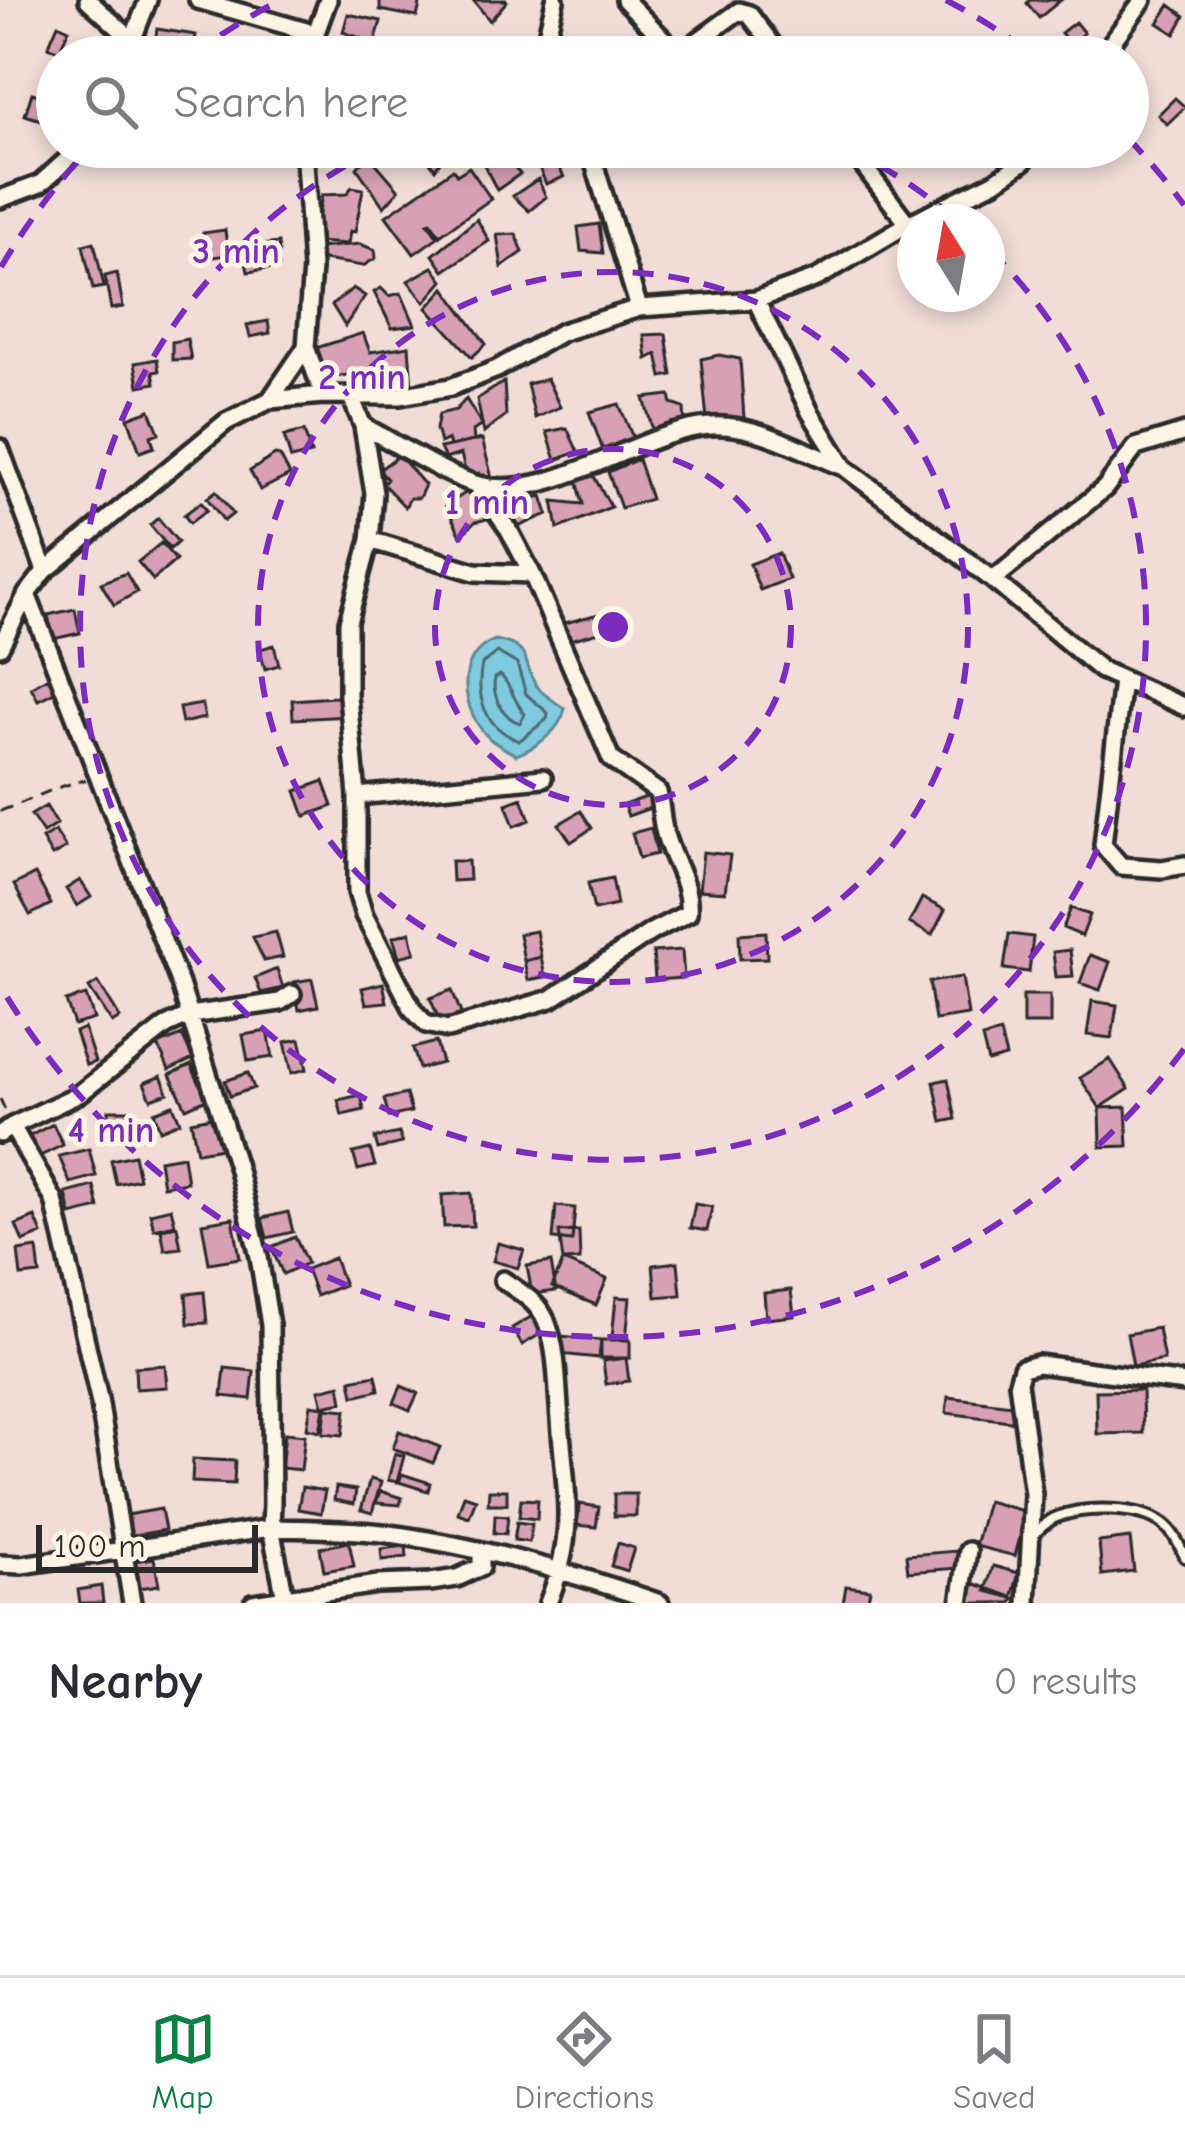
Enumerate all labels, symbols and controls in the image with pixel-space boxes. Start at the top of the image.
search box [36,36,1149,168]
icon: search [78,69,144,135]
text: Search here [174,76,408,128]
north arrow [897,204,1005,312]
text: 3 min [192,231,280,272]
text: 2 min [318,357,406,398]
text: 1 min [445,482,529,523]
centre of rings [592,606,634,648]
text: 4 min [68,1110,154,1151]
scale bar [36,1519,258,1572]
text: 100 m [54,1527,146,1565]
text: Nearby [48,1652,202,1711]
text: 0 results [994,1659,1137,1704]
tab: Map [150,2006,216,2116]
tab: Directions [515,2006,654,2116]
tab: Saved [953,2006,1035,2116]

